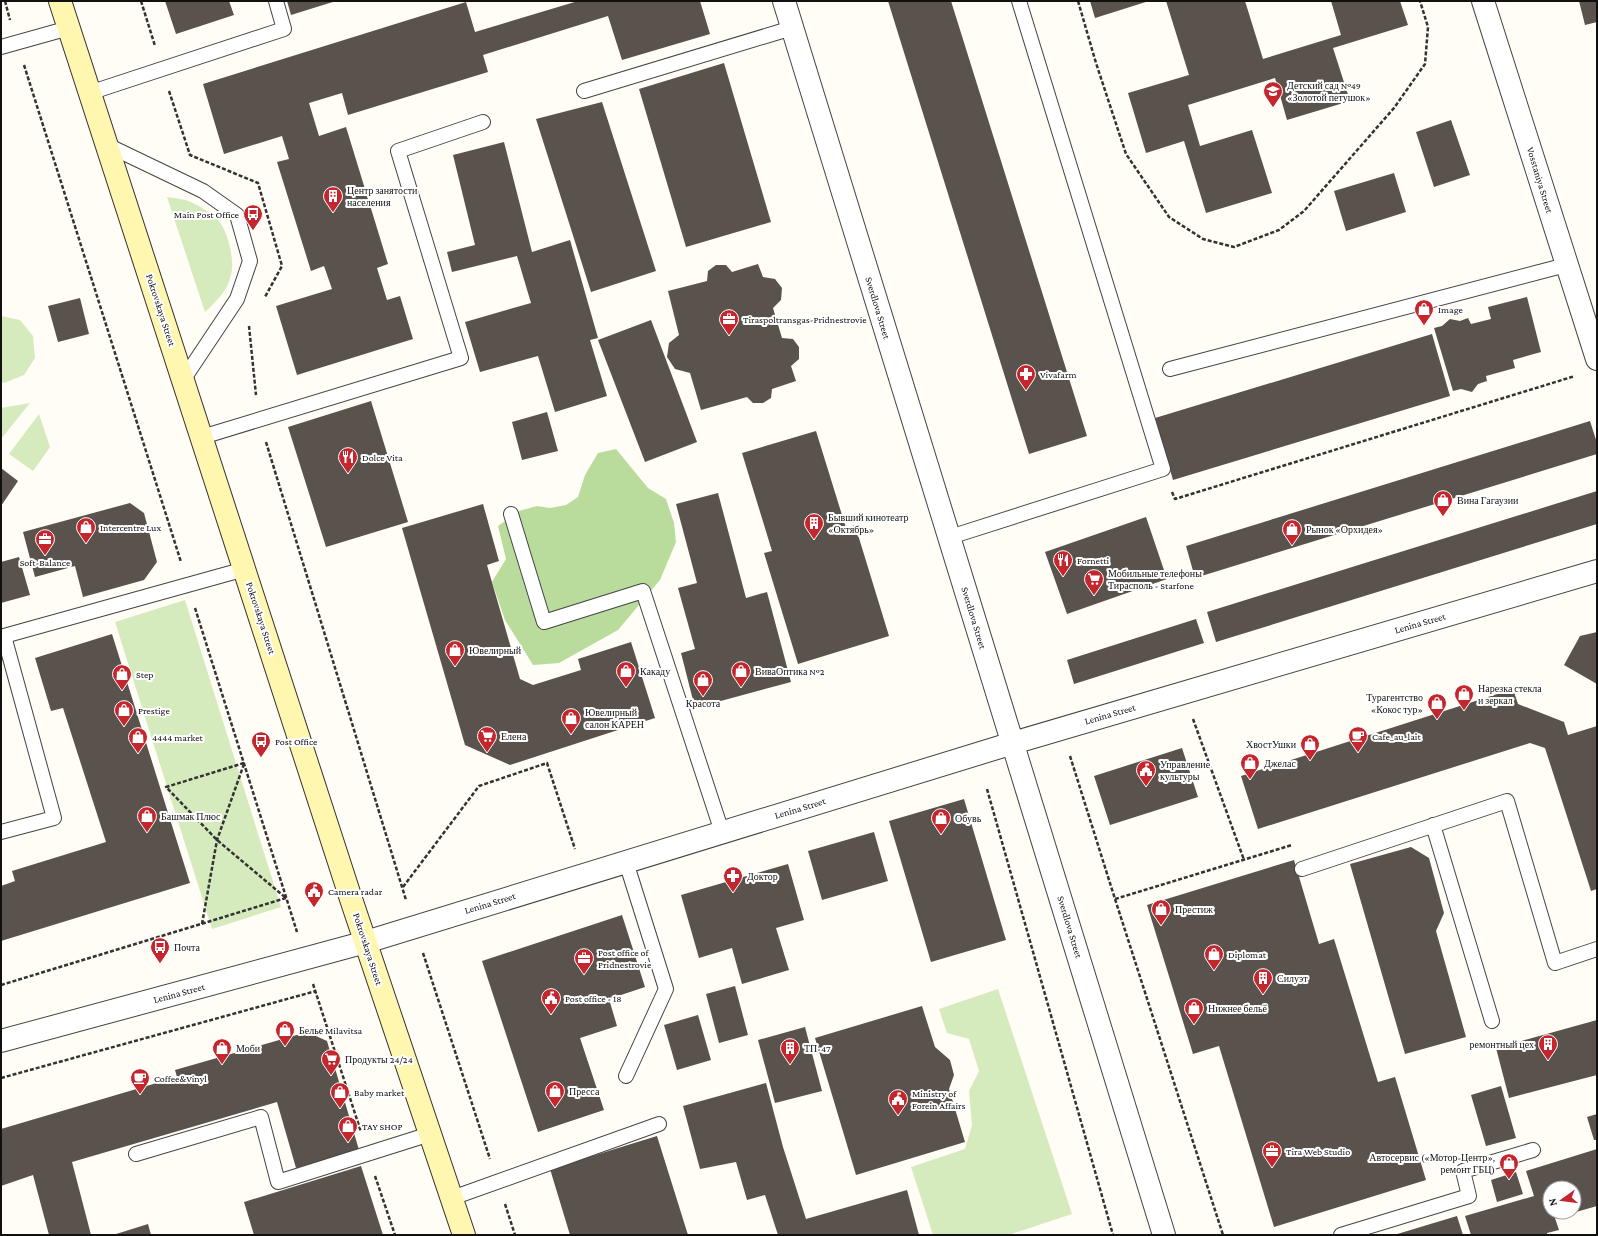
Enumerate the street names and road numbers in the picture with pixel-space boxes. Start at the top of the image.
street label: Vosstaniya Street [1525,146,1555,215]
street label: Pokrovskaya Street [144,273,178,348]
street label: Sverdlova Street [863,276,893,341]
street label: Pokrovskaya Street [244,581,278,656]
street label: Sverdlova Street [959,586,989,651]
street label: Lenina Street [1393,610,1447,636]
street label: Lenina Street [1083,701,1137,727]
street label: Lenina Street [773,795,827,821]
street label: Lenina Street [463,890,517,916]
street label: Sverdlova Street [1055,895,1085,960]
street label: Pokrovskaya Street [351,912,385,987]
street label: Lenina Street [152,981,207,1005]

